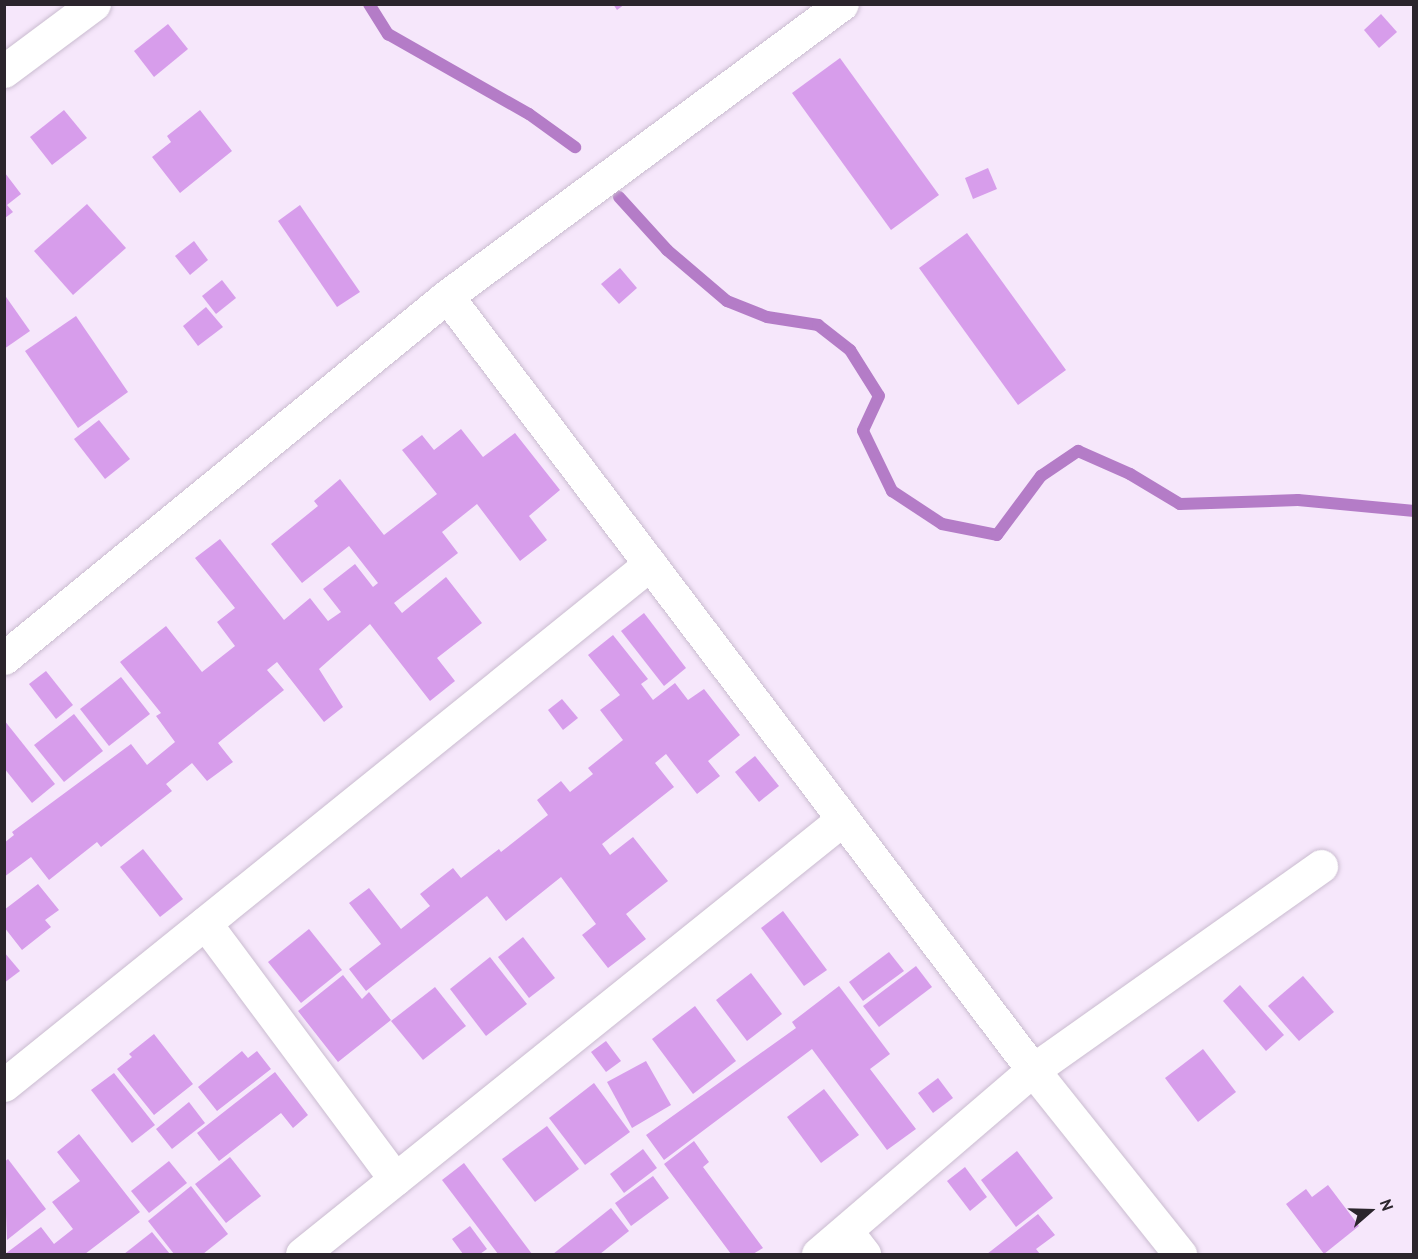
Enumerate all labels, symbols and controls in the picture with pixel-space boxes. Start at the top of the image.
north arrow [1340,1181,1400,1241]
text: N [1376,1196,1398,1213]

